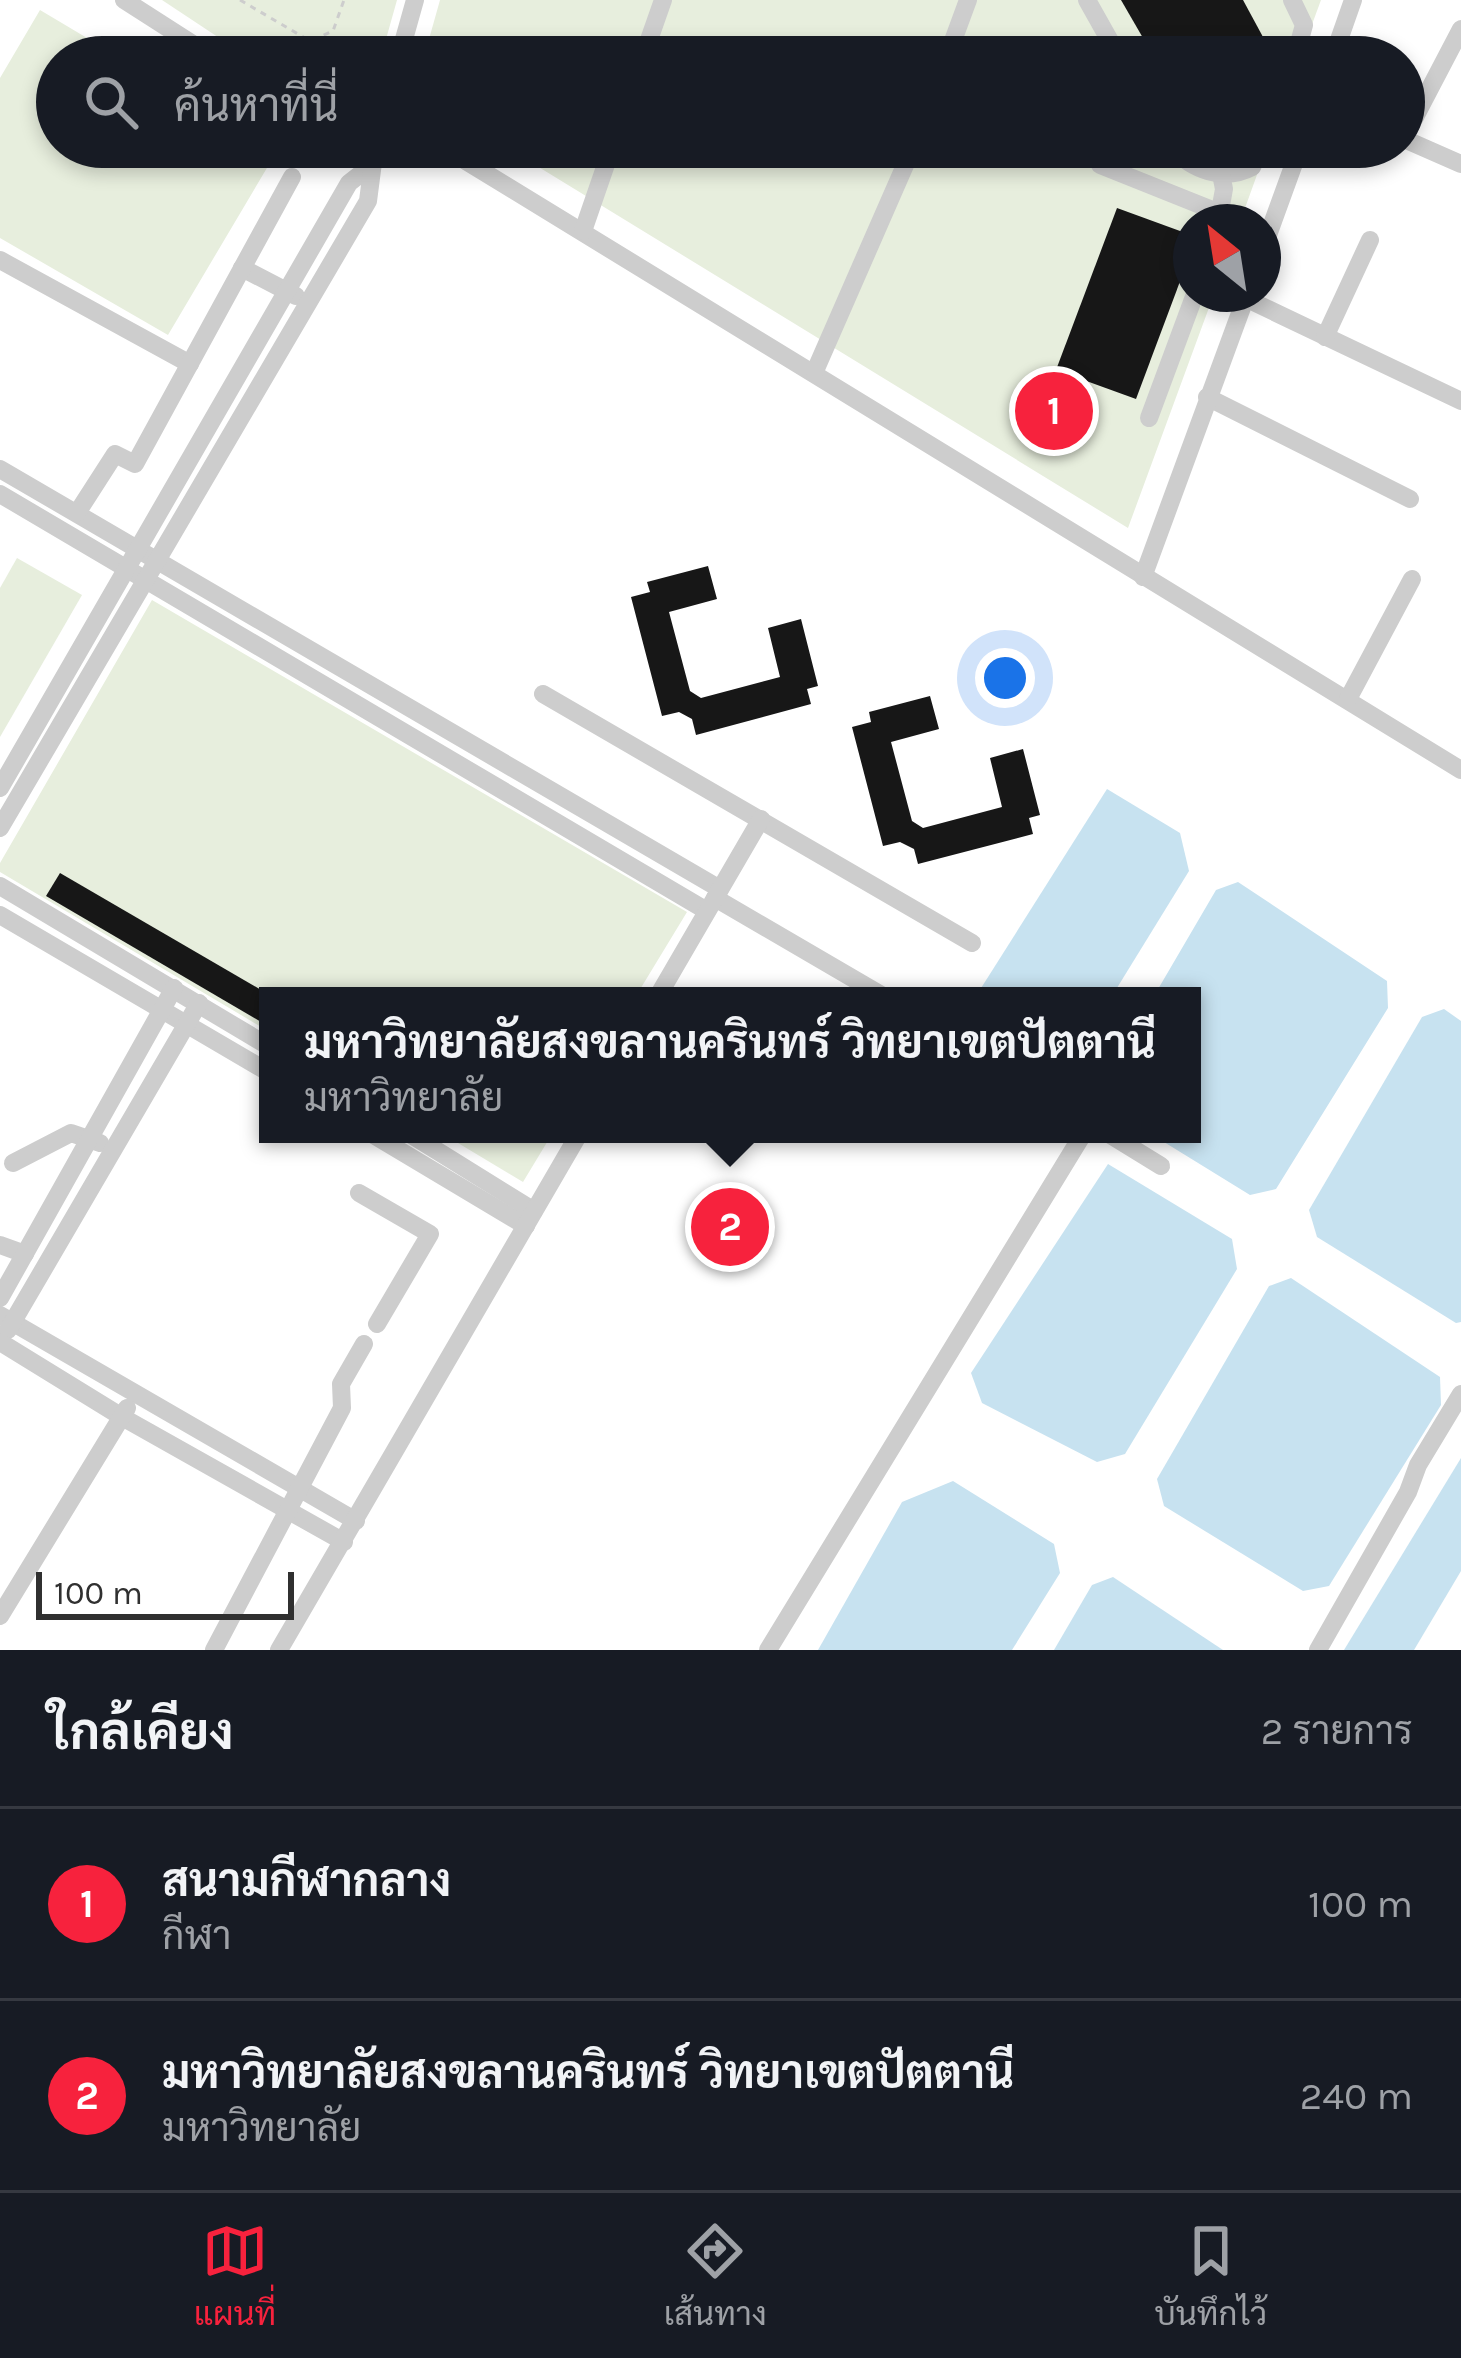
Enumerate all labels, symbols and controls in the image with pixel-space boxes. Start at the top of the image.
search box [36,36,1425,168]
icon: search [78,69,144,135]
text: ค้นหาที่นี่ [174,80,338,132]
north arrow [1173,204,1281,312]
pin: 1 [1015,366,1093,456]
your location [975,648,1035,708]
popup [259,987,1201,1143]
text: มหาวิทยาลัยสงขลานครินทร์ วิทยาเขตปัตตานี [304,1017,1156,1069]
text: มหาวิทยาลัย [304,1075,503,1121]
pin: 2 [691,1182,769,1272]
scale bar [36,1566,294,1619]
text: 100 m [54,1574,143,1612]
text: ใกล้เคียง [48,1702,234,1762]
text: 2 รายการ [1261,1708,1413,1754]
text: สนามกีฬากลาง [162,1855,451,1907]
text: 1 [80,1881,94,1927]
text: 100 m [1308,1881,1413,1927]
text: กีฬา [162,1913,231,1959]
text: มหาวิทยาลัยสงขลานครินทร์ วิทยาเขตปัตตานี [162,2047,1014,2099]
text: 2 [75,2073,99,2119]
text: 240 m [1300,2073,1413,2119]
text: มหาวิทยาลัย [162,2105,361,2151]
tab: แผนที่ [194,2218,276,2333]
tab: เส้นทาง [664,2218,767,2333]
tab: บันทึกไว้ [1154,2218,1267,2333]

